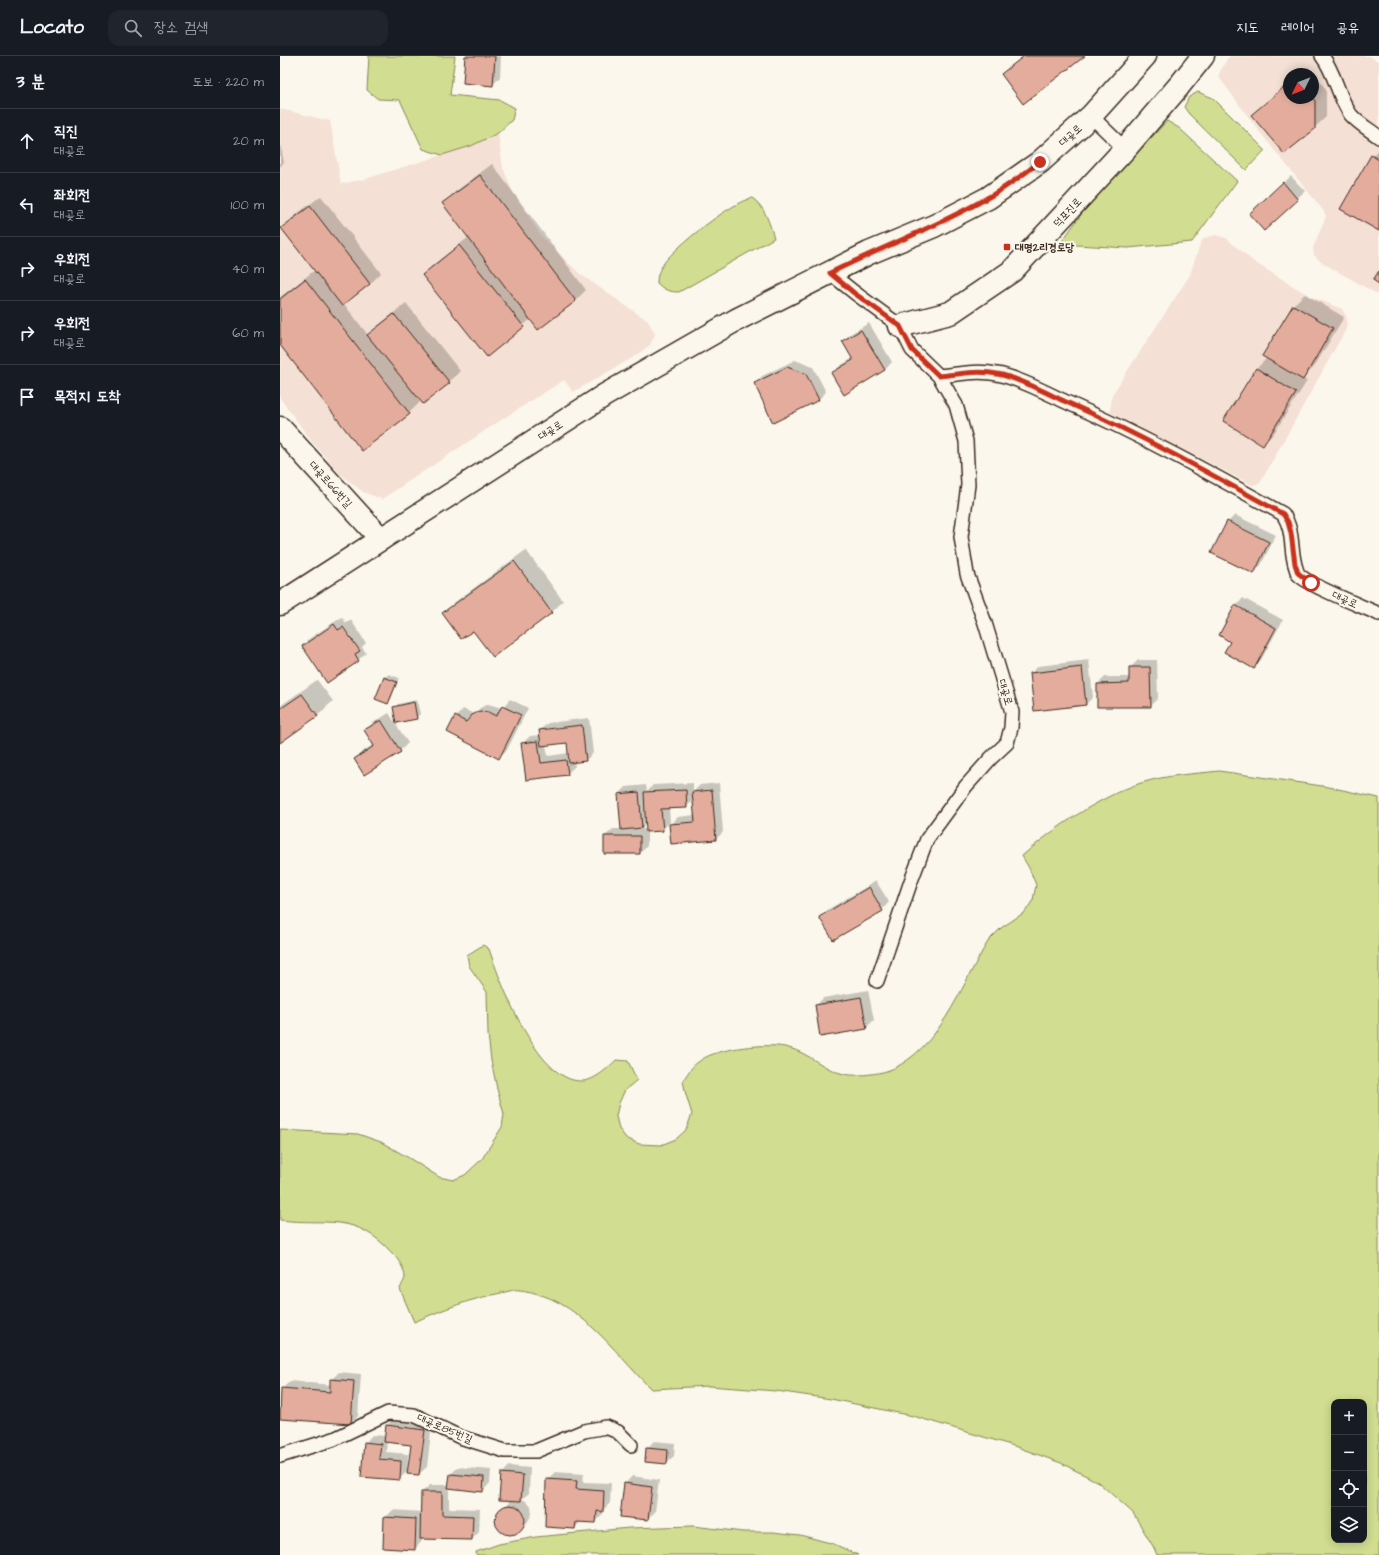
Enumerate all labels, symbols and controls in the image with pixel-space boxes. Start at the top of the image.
search box [108,10,388,46]
text: Locato [20,14,84,41]
icon: search [122,17,144,39]
text: 장소 검색 [154,17,208,38]
text: 지도 [1236,18,1259,38]
text: 레이어 [1281,18,1314,38]
text: 공유 [1336,18,1359,38]
north arrow [1283,68,1319,104]
text: 3 분 [16,70,45,94]
text: 도보 · 220 m [192,73,264,91]
text: 직진 [54,121,78,142]
street label: 대곶로 [1055,121,1085,150]
icon: ahead [16,130,38,152]
text: 20 m [233,132,264,150]
text: 대곶로 [54,142,85,160]
route end [1031,153,1049,171]
text: 좌회전 [54,185,90,206]
icon: left [16,194,38,216]
street label: 덕포진로 [1050,194,1085,230]
text: 100 m [231,196,264,214]
text: 대곶로 [54,206,85,224]
place label: 대명2리경로당 [1015,240,1075,255]
marker: 대명2리경로당 [1002,242,1012,252]
text: 우회전 [54,249,90,270]
icon: right [16,258,38,280]
text: 40 m [232,260,264,278]
text: 대곶로 [54,270,85,288]
text: 우회전 [54,313,90,334]
icon: right [16,322,38,344]
text: 60 m [232,324,264,342]
text: 대곶로 [54,334,85,352]
icon: arrive [16,386,38,408]
text: 목적지 도착 [54,386,120,407]
street label: 대곶로 [535,417,566,444]
street label: 대곶로66번길 [306,458,356,511]
route start [1302,574,1320,592]
street label: 대곶로 [1330,587,1360,612]
street label: 대곶로 [994,677,1017,707]
map controls [1331,1399,1367,1543]
button: + [1331,1399,1367,1435]
street label: 대곶로85번길 [415,1410,475,1447]
button: − [1331,1435,1367,1471]
button: locate [1331,1471,1367,1507]
button: layers [1331,1507,1367,1543]

